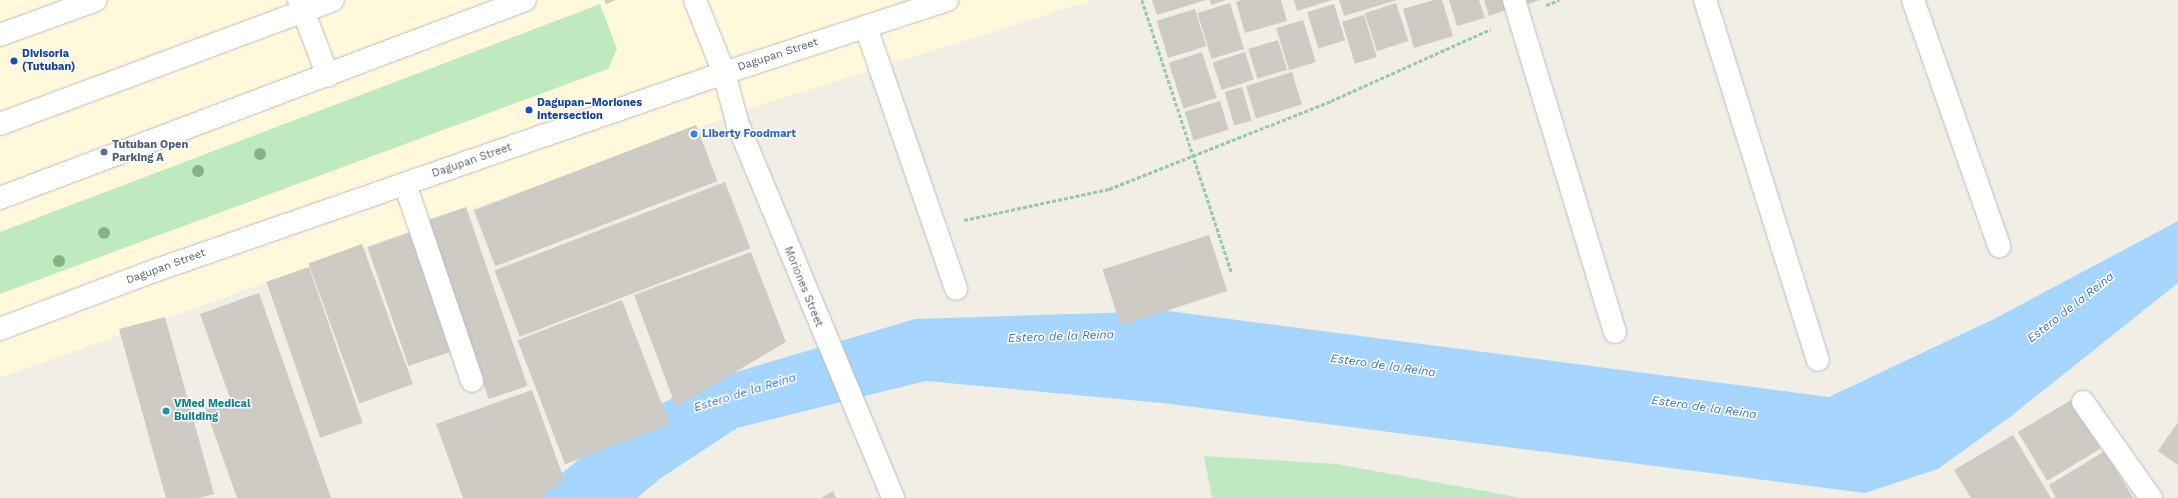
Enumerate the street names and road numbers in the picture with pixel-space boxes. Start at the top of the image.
street label: Dagupan Street [736,36,820,74]
street label: Dagupan Street [430,141,514,181]
street label: Moriones Street [781,245,825,329]
street label: Dagupan Street [124,247,208,287]

